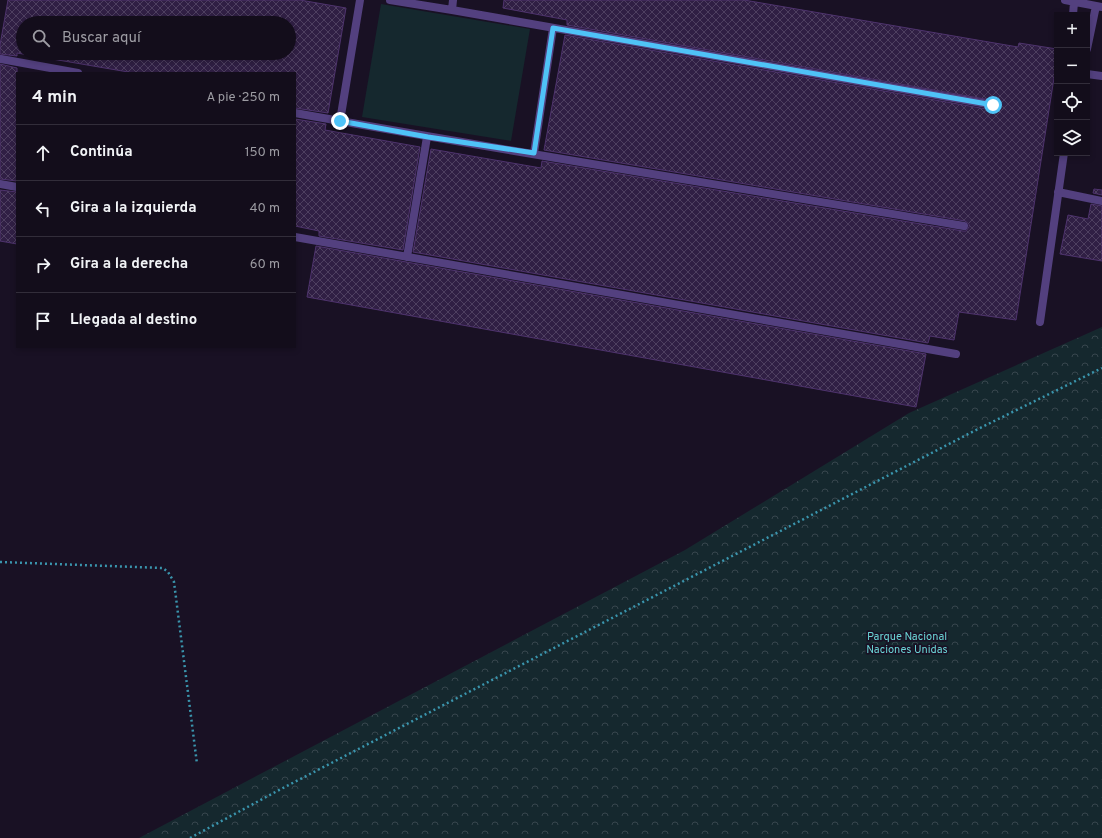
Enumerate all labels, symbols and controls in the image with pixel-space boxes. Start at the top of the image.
map controls [1054,12,1090,156]
button: + [1054,12,1090,48]
search box [16,16,296,60]
icon: search [30,27,52,49]
text: Buscar aquí [62,29,141,48]
button: − [1054,48,1090,84]
button: locate [1054,84,1090,120]
text: 4 min [32,87,77,109]
text: A pie · 250 m [206,90,280,106]
route start [984,96,1002,114]
route end [331,112,349,130]
button: layers [1054,120,1090,156]
icon: ahead [32,142,54,164]
text: Continúa [70,143,132,162]
text: 150 m [245,145,280,161]
icon: left [32,198,54,220]
text: Gira a la izquierda [70,199,197,218]
text: 40 m [250,201,280,217]
icon: right [32,254,54,276]
text: Gira a la derecha [70,255,188,274]
text: 60 m [250,257,280,273]
icon: arrive [32,310,54,332]
text: Llegada al destino [70,311,197,330]
park label: Parque Nacional Naciones Unidas [866,630,948,657]

